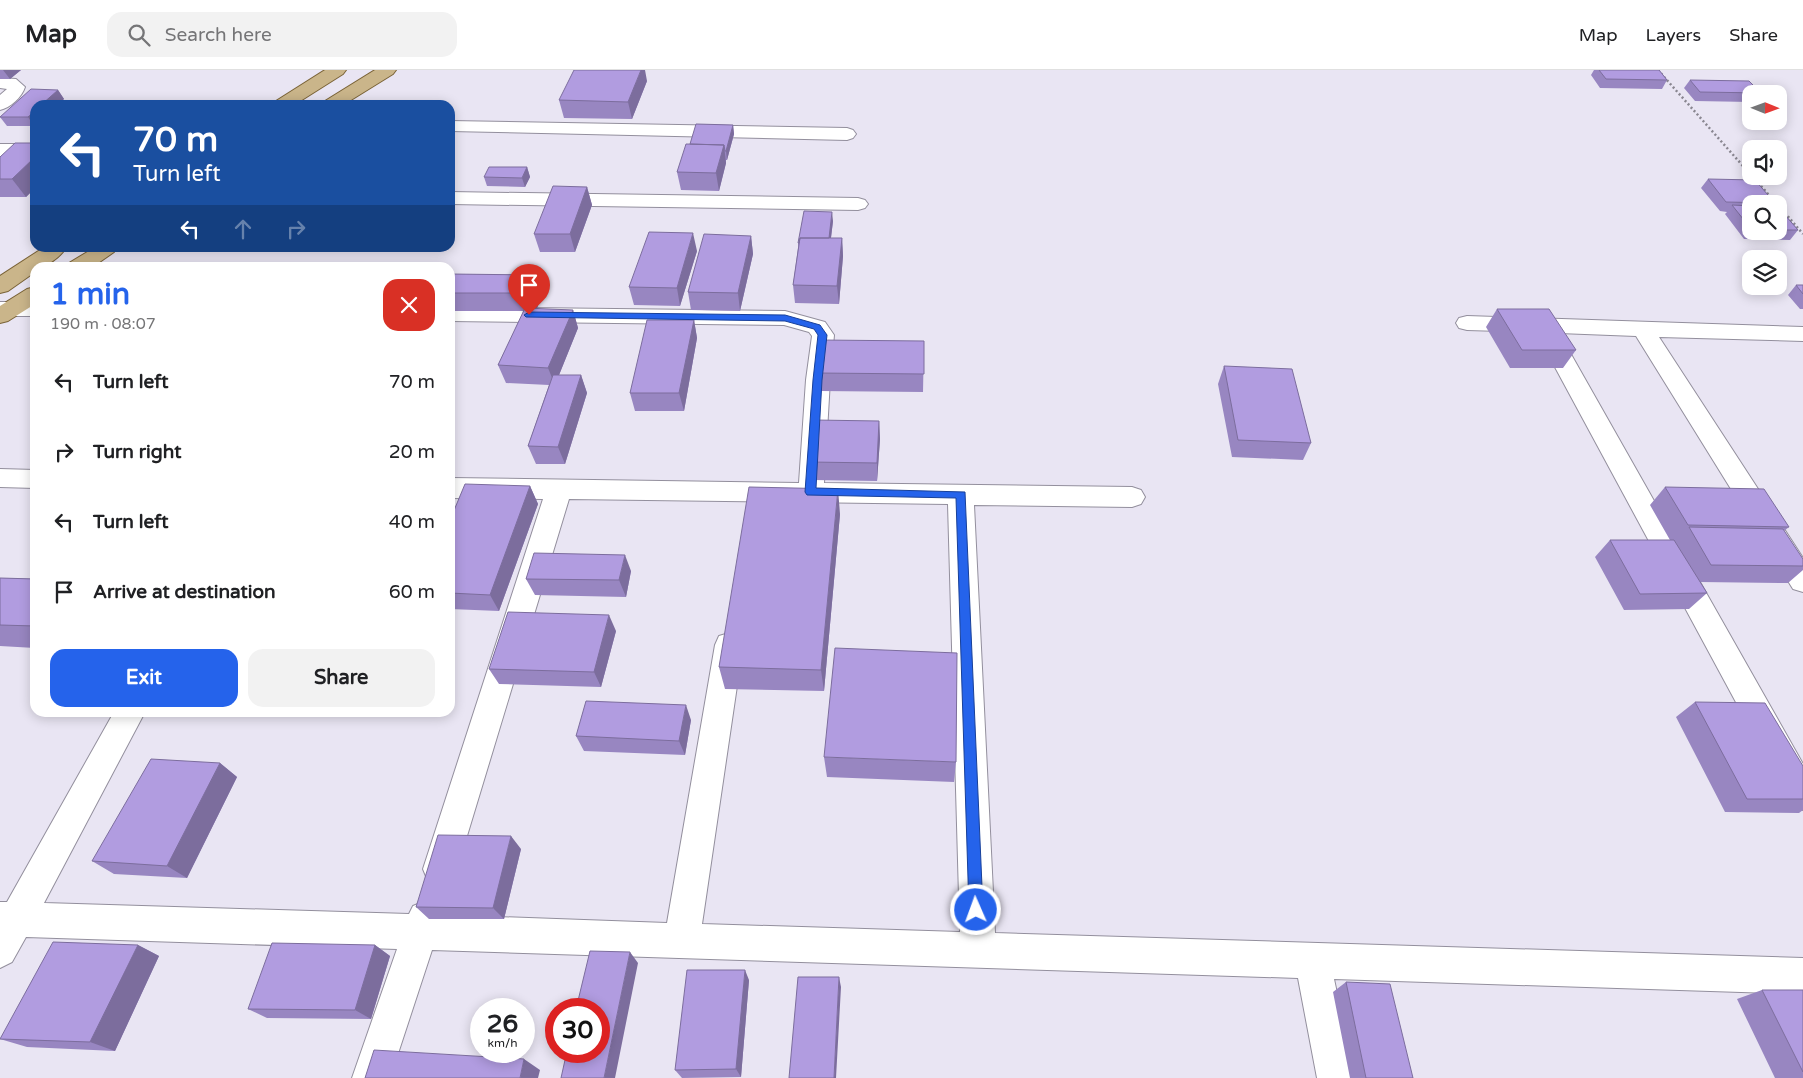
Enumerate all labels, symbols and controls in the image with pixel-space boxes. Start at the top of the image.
search box [107,12,457,57]
text: Map [25,20,77,49]
icon: search [125,21,153,49]
text: Search here [165,24,272,46]
text: Map [1579,24,1618,46]
text: Layers [1646,24,1701,46]
text: Share [1729,24,1778,46]
north arrow [1742,85,1788,130]
map controls [1742,85,1787,295]
text: 70 m [133,119,218,161]
icon: left [50,120,115,185]
button: sound [1742,140,1787,185]
text: Turn left [133,161,221,187]
button: search [1742,195,1787,240]
icon: left [176,215,204,243]
icon: ahead [229,215,257,243]
icon: right [282,215,310,243]
button: layers [1742,250,1787,295]
pin [508,264,550,315]
icon: arrive [515,271,543,299]
text: 1 min [50,276,130,313]
button: close [383,279,435,331]
text: 190 m · 08:07 [50,314,156,334]
icon: left [50,368,78,396]
text: Turn left [93,371,169,393]
text: 70 m [389,371,435,393]
icon: right [50,438,78,466]
text: Turn right [93,441,181,463]
text: 20 m [389,441,435,463]
icon: left [50,508,78,536]
text: Turn left [93,511,169,533]
text: 40 m [389,511,435,533]
icon: arrive [50,578,78,606]
text: Arrive at destination [93,581,276,603]
text: 60 m [389,581,435,603]
button: Exit [50,649,238,707]
button: Share [248,649,435,707]
position arrow [949,883,1001,935]
speed limit sign: 30 [545,998,610,1063]
text: 26 [487,1009,518,1039]
text: km/h [487,1036,518,1050]

